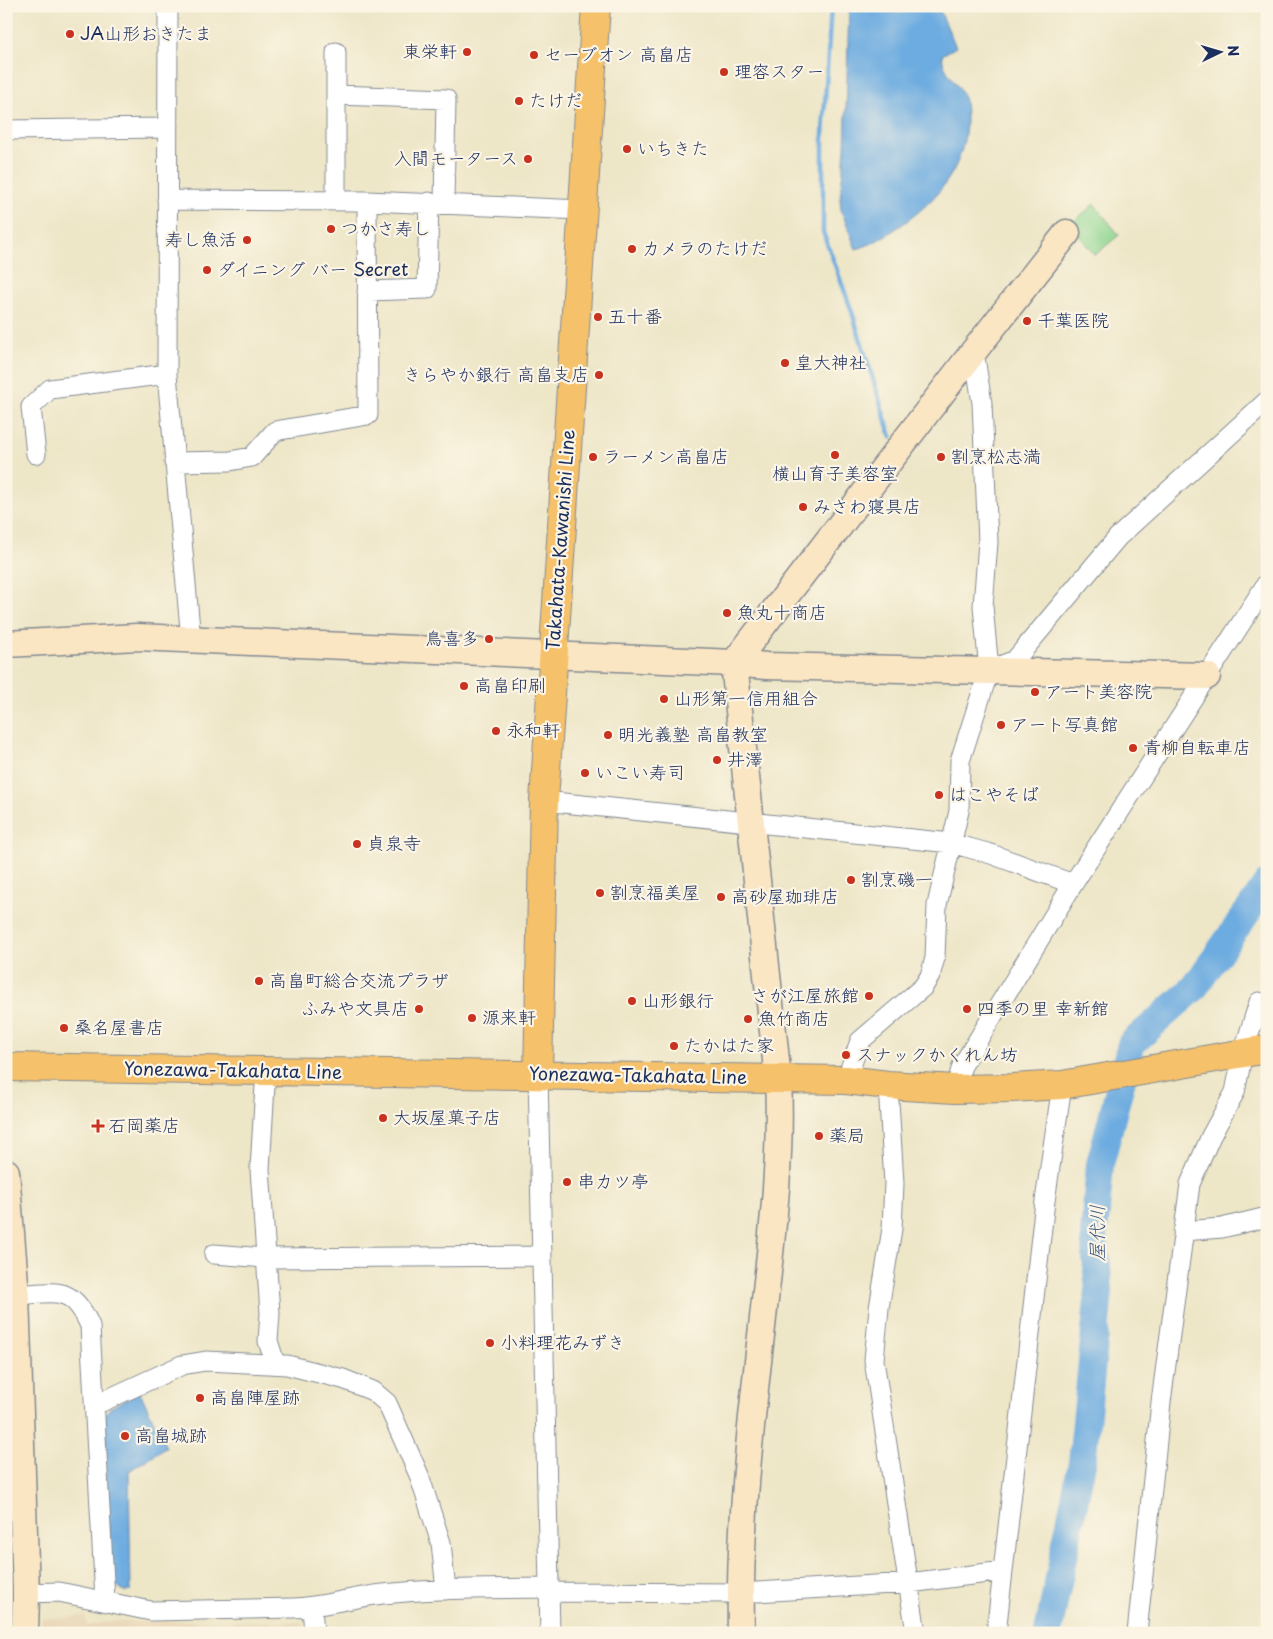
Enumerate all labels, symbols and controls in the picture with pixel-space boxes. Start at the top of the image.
place label: JA山形おきたま [80,19,212,46]
marker: JA山形おきたま [64,28,76,40]
north arrow [1196,28,1246,78]
place label: 東栄軒 [403,37,457,64]
place label: セーブオン 高畠店 [544,40,693,67]
text: N [1223,44,1244,57]
marker: 東栄軒 [461,46,473,58]
marker: セーブオン 高畠店 [528,49,540,61]
place label: 理容スター [734,57,824,84]
marker: 理容スター [718,66,730,78]
place label: たけだ [529,86,583,113]
marker: たけだ [513,95,525,107]
place label: いちきた [637,134,709,161]
marker: いちきた [621,143,633,155]
place label: 入間モータース [393,144,518,171]
marker: 入間モータース [522,153,534,165]
place label: つかさ寿し [341,214,431,241]
marker: つかさ寿し [325,223,337,235]
place label: 寿し魚活 [165,225,237,252]
marker: 寿し魚活 [241,234,253,246]
place label: カメラのたけだ [642,234,768,261]
marker: カメラのたけだ [626,243,638,255]
place label: ダイニング バー Secret [217,255,408,282]
marker: ダイニング バー Secret [201,264,213,276]
place label: 五十番 [608,302,662,329]
place label: 千葉医院 [1037,306,1109,333]
marker: 五十番 [592,311,604,323]
marker: 千葉医院 [1021,315,1033,327]
place label: 皇大神社 [795,348,867,375]
marker: 皇大神社 [779,357,791,369]
place label: きらやか銀行 高畠支店 [403,360,589,387]
marker: きらやか銀行 高畠支店 [593,369,605,381]
street label: Takahata-Kawanishi Line [538,428,581,651]
place label: ラーメン高畠店 [603,442,729,469]
place label: 割烹松志満 [951,442,1041,469]
marker: 横山育子美容室 [829,449,841,461]
marker: ラーメン高畠店 [587,451,599,463]
marker: 割烹松志満 [935,451,947,463]
place label: 横山育子美容室 [772,459,898,486]
place label: みさわ寝具店 [813,492,921,519]
marker: みさわ寝具店 [797,501,809,513]
place label: 魚丸十商店 [737,598,827,625]
marker: 魚丸十商店 [721,607,733,619]
place label: 鳥喜多 [425,624,479,651]
marker: 鳥喜多 [483,633,495,645]
place label: 高畠印刷 [474,671,546,698]
place label: アート美容院 [1045,677,1152,704]
marker: 高畠印刷 [458,680,470,692]
place label: 山形第一信用組合 [674,684,818,711]
marker: アート美容院 [1029,686,1041,698]
marker: 山形第一信用組合 [658,693,670,705]
place label: アート写真館 [1011,710,1118,737]
place label: 永和軒 [506,716,560,743]
marker: アート写真館 [995,719,1007,731]
place label: 明光義塾 高畠教室 [618,720,768,747]
marker: 永和軒 [490,725,502,737]
marker: 明光義塾 高畠教室 [602,729,614,741]
place label: 青柳自転車店 [1143,733,1251,760]
marker: 青柳自転車店 [1127,742,1139,754]
place label: 井澤 [727,745,763,772]
marker: 井澤 [711,754,723,766]
place label: いこい寿司 [595,758,685,785]
marker: いこい寿司 [579,767,591,779]
place label: はこやそば [949,780,1039,807]
marker: はこやそば [933,789,945,801]
place label: 貞泉寺 [367,829,421,856]
marker: 貞泉寺 [351,838,363,850]
place label: 割烹磯一 [861,865,933,892]
marker: 割烹磯一 [845,874,857,886]
place label: 割烹福美屋 [610,878,700,905]
place label: 高砂屋珈琲店 [731,882,839,909]
marker: 割烹福美屋 [594,887,606,899]
marker: 高砂屋珈琲店 [715,891,727,903]
place label: 高畠町総合交流プラザ [269,966,449,993]
marker: 高畠町総合交流プラザ [253,975,265,987]
place label: さが江屋旅館 [751,981,859,1008]
place label: 山形銀行 [642,986,714,1013]
marker: さが江屋旅館 [863,990,875,1002]
place label: ふみや文具店 [301,994,409,1021]
place label: 四季の里 幸新館 [977,994,1109,1021]
marker: 山形銀行 [626,995,638,1007]
marker: ふみや文具店 [413,1003,425,1015]
place label: 源来軒 [482,1003,536,1030]
marker: 四季の里 幸新館 [961,1003,973,1015]
place label: 魚竹商店 [758,1004,830,1031]
marker: 源来軒 [466,1012,478,1024]
place label: 桑名屋書店 [74,1013,164,1040]
marker: 魚竹商店 [742,1013,754,1025]
marker: 桑名屋書店 [58,1022,70,1034]
place label: たかはた家 [684,1031,774,1058]
marker: たかはた家 [668,1040,680,1052]
place label: スナックかくれん坊 [856,1040,1018,1067]
marker: スナックかくれん坊 [840,1049,852,1061]
street label: Yonezawa-Takahata Line [124,1054,342,1085]
street label: Yonezawa-Takahata Line [529,1059,747,1090]
place label: 大坂屋菓子店 [393,1103,501,1130]
place label: 石岡薬店 [108,1111,180,1138]
marker: 大坂屋菓子店 [377,1112,389,1124]
marker: 石岡薬店 [92,1120,104,1132]
place label: 薬局 [829,1121,865,1148]
marker: 薬局 [813,1130,825,1142]
place label: 串カツ亭 [577,1167,649,1194]
marker: 串カツ亭 [561,1176,573,1188]
water label: 屋代川 [1082,1204,1110,1262]
place label: 小料理花みずき [500,1328,625,1355]
marker: 小料理花みずき [484,1337,496,1349]
place label: 高畠陣屋跡 [210,1383,300,1410]
marker: 高畠陣屋跡 [194,1392,206,1404]
place label: 高畠城跡 [135,1421,207,1448]
marker: 高畠城跡 [119,1430,131,1442]

